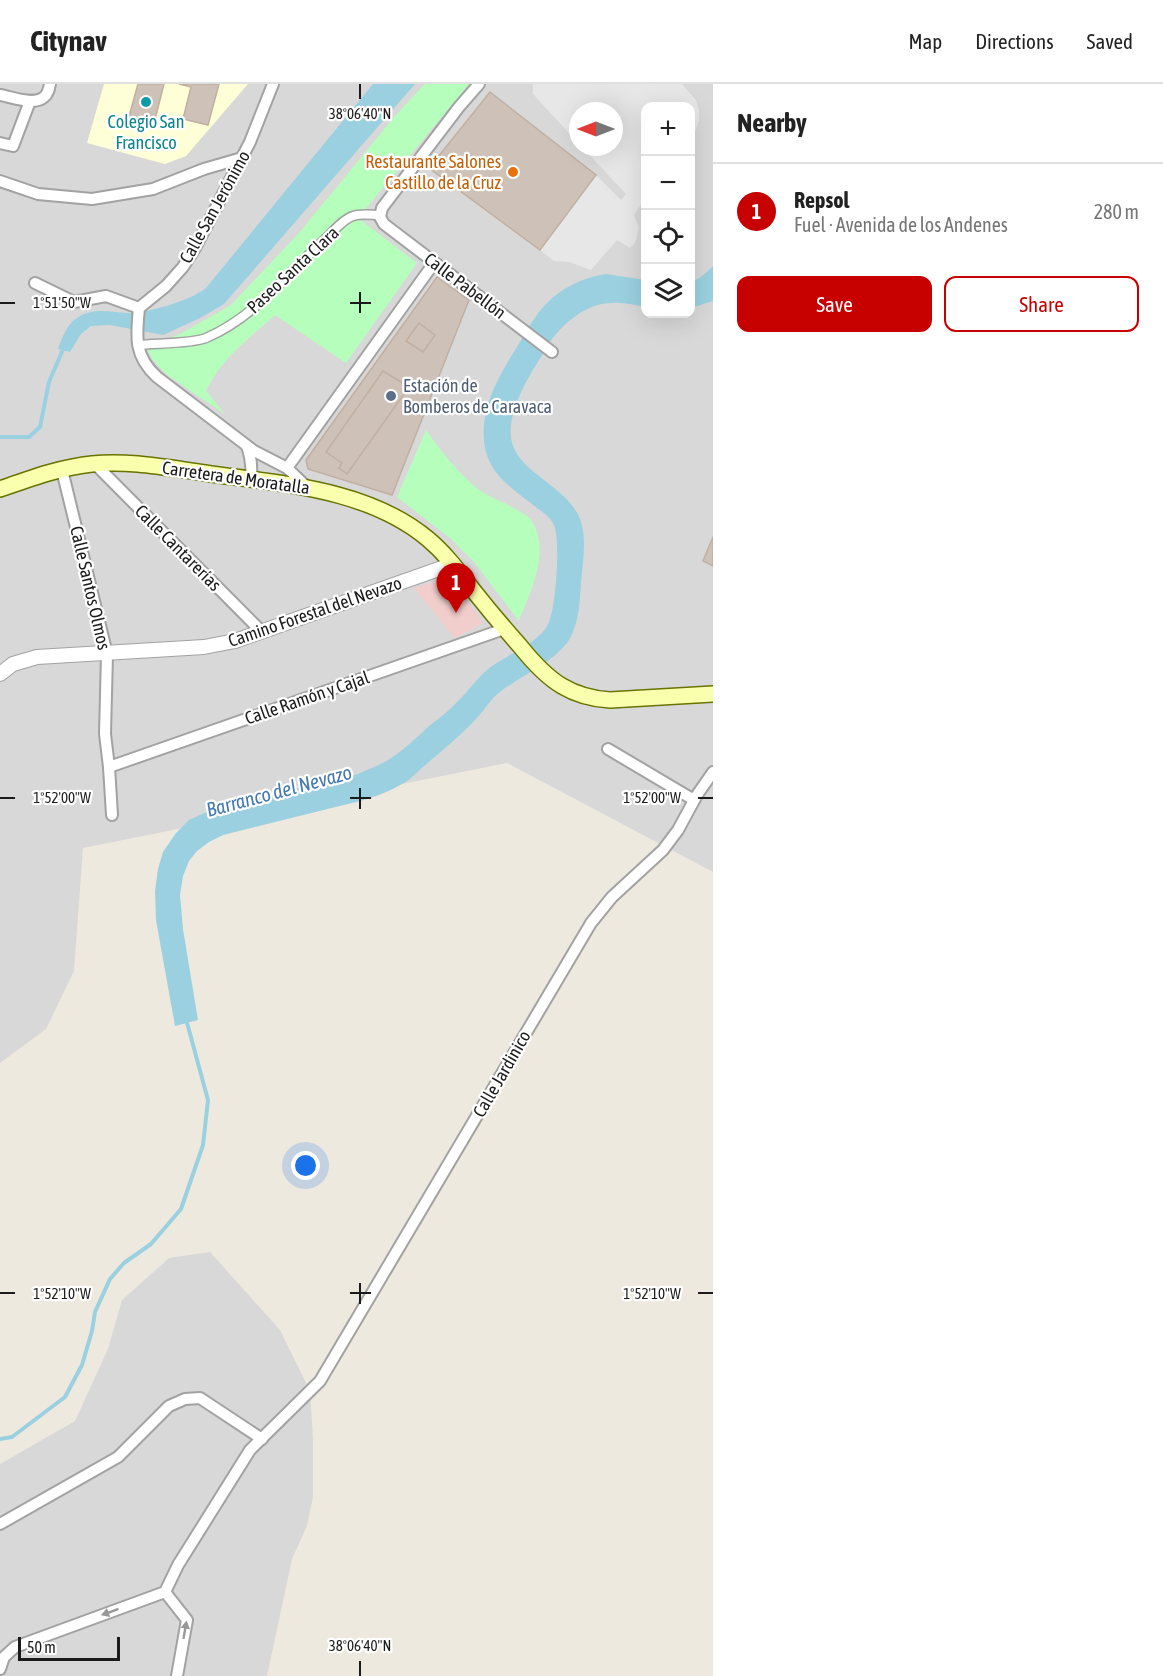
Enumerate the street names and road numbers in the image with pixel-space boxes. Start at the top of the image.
street label: Calle San Jerónimo [175,147,254,267]
street label: Paseo Santa Clara [243,222,343,317]
street label: Calle Pabellón [420,248,510,323]
street label: Carretera de Moratalla [161,457,311,498]
street label: Calle Cantarerías [131,500,226,595]
street label: Calle Santos Olmos [66,524,115,652]
street label: Camino Forestal del Nevazo [225,572,404,651]
street label: Calle Ramón y Cajal [242,666,372,729]
street label: Calle Jardinico [468,1027,535,1121]

